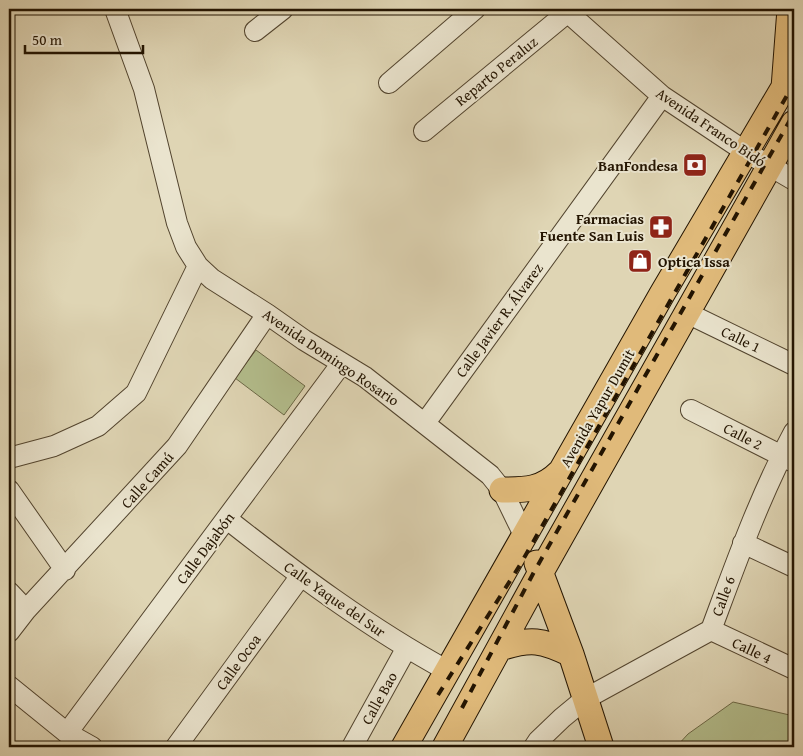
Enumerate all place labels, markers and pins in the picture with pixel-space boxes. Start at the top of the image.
bank icon: BanFondesa [682,152,708,178]
place label: BanFondesa [598,155,678,176]
place label: Farmacias Fuente San Luis [540,208,644,246]
pharmacy icon: Farmacias Fuente San Luis [648,214,674,240]
shop icon: Optica Issa [627,248,653,274]
place label: Optica Issa [658,251,730,272]

